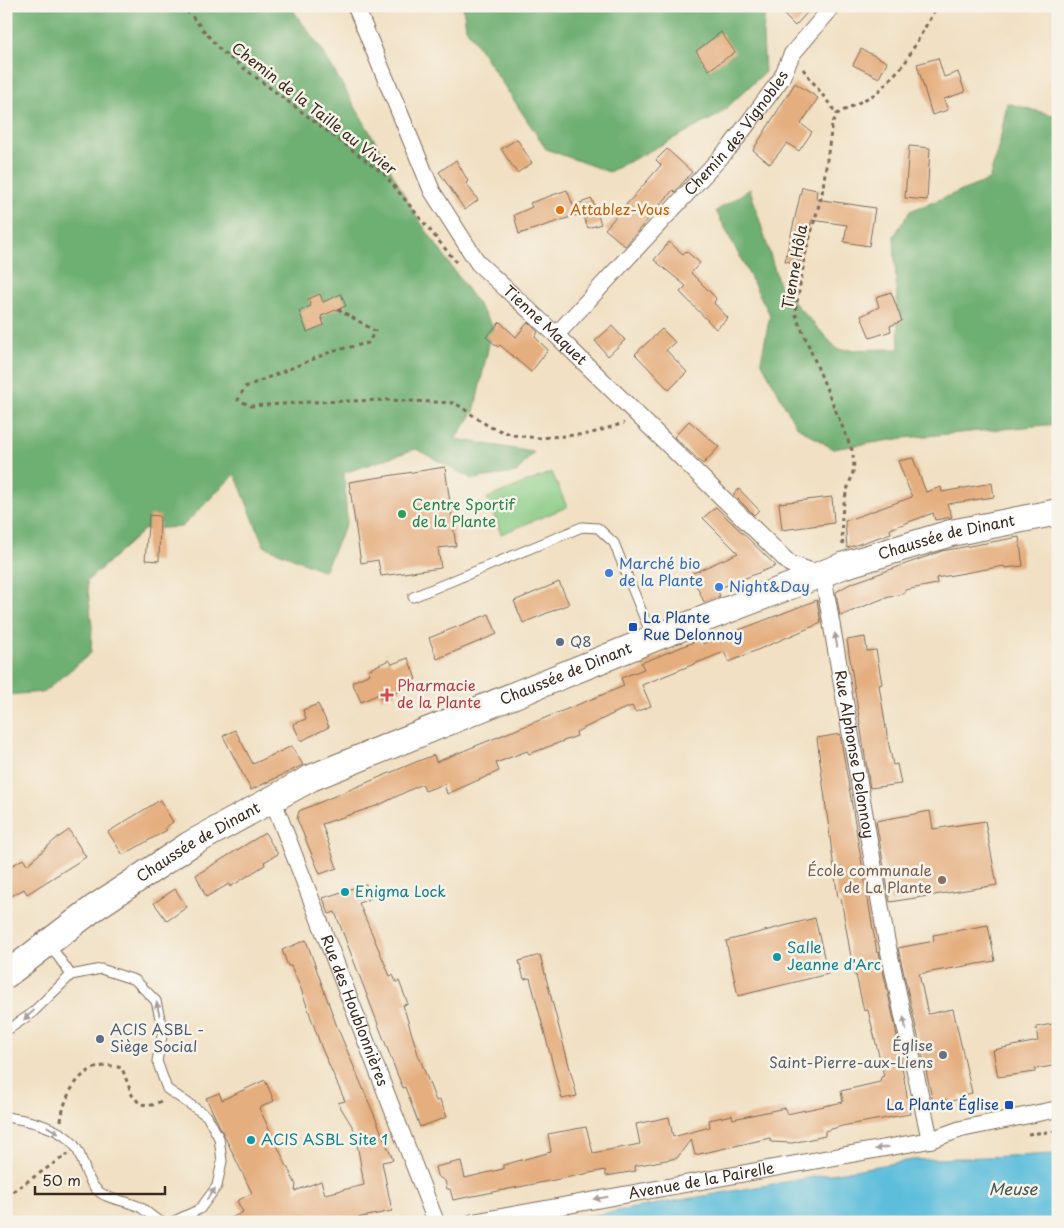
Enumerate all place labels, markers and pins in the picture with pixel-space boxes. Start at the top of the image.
place label: Attablez-Vous [570,197,670,220]
marker: Attablez-Vous [554,204,566,216]
place label: Centre Sportif de la Plante [412,492,516,532]
marker: Centre Sportif de la Plante [396,508,408,520]
place label: Marché bio de la Plante [619,551,703,591]
marker: Marché bio de la Plante [603,567,615,579]
place label: Night&Day [729,574,810,597]
marker: Night&Day [713,581,725,593]
place label: La Plante Rue Delonnoy [643,605,743,645]
marker: La Plante Rue Delonnoy [627,621,639,633]
place label: Q8 [570,629,592,652]
marker: Q8 [554,636,566,648]
place label: Pharmacie de la Plante [397,673,481,713]
marker: Pharmacie de la Plante [381,689,393,701]
place label: École communale de La Plante [807,858,932,898]
marker: École communale de La Plante [936,874,948,886]
place label: Enigma Lock [355,879,446,902]
marker: Enigma Lock [339,886,351,898]
place label: Salle Jeanne d'Arc [787,935,881,975]
marker: Salle Jeanne d'Arc [771,951,783,963]
place label: ACIS ASBL - Siège Social [110,1017,204,1057]
marker: ACIS ASBL - Siège Social [94,1033,106,1045]
place label: Église Saint-Pierre-aux-Liens [769,1033,933,1073]
marker: Église Saint-Pierre-aux-Liens [937,1049,949,1061]
place label: La Plante Église [886,1092,999,1115]
marker: La Plante Église [1003,1099,1015,1111]
place label: ACIS ASBL Site 1 [261,1127,388,1150]
marker: ACIS ASBL Site 1 [245,1134,257,1146]

